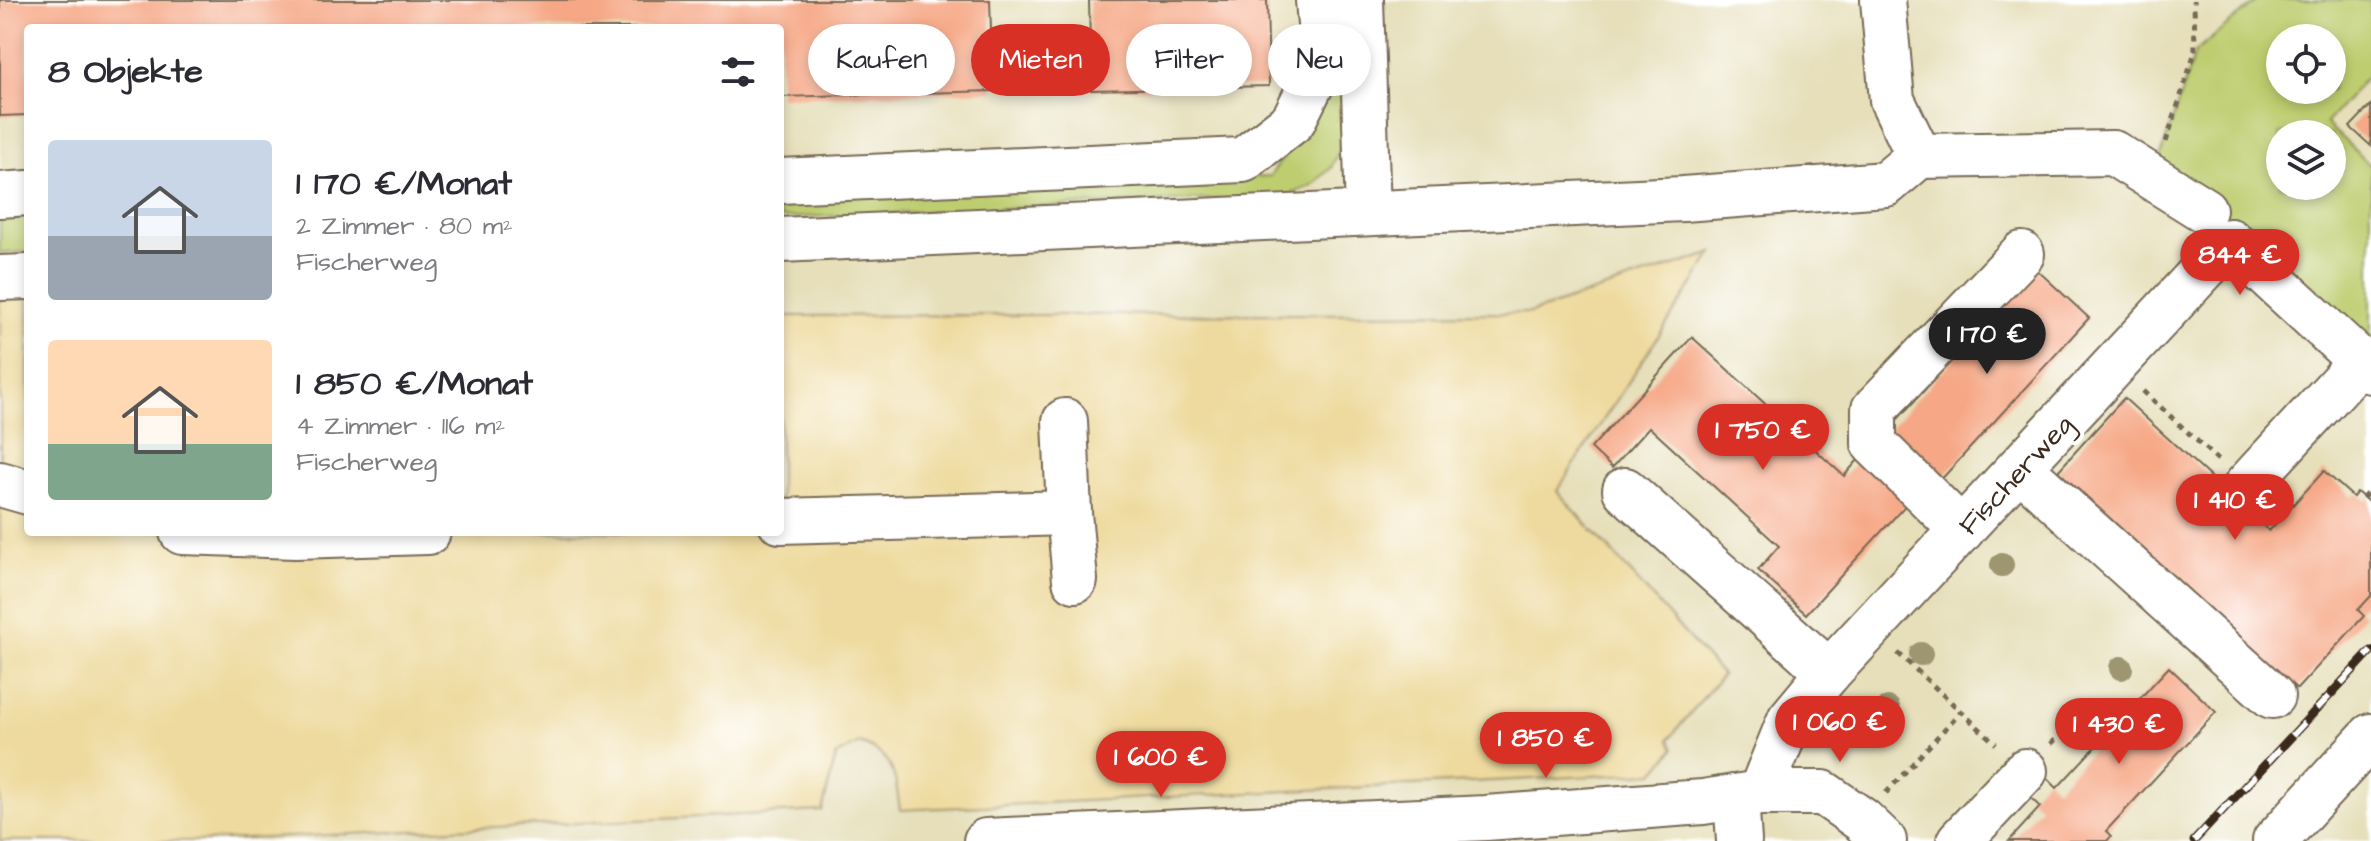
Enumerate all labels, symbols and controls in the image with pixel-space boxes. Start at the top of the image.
chip: Kaufen [808,24,955,96]
chip: Mieten [971,24,1110,96]
chip: Filter [1126,24,1252,96]
chip: Neu [1268,24,1371,96]
map controls [2266,24,2346,200]
button: locate [2266,24,2346,104]
text: 8 Objekte [48,48,203,96]
icon: filters [716,50,760,94]
button: layers [2266,120,2346,200]
text: 1 170 €/Monat [296,160,512,208]
icon: home [112,172,208,268]
text: 2 Zimmer · 80 m² [296,208,513,244]
pin: 844 € [2184,229,2296,297]
text: 844 € [2198,237,2282,273]
text: Fischerweg [296,244,437,280]
pin: 1 170 € [1913,308,2061,376]
text: 1 170 € [1947,316,2027,352]
text: 1 850 €/Monat [296,360,533,408]
icon: home [112,372,208,468]
pin: 1 750 € [1689,404,1837,472]
street label: Fischerweg [1950,406,2083,545]
text: 4 Zimmer · 116 m² [296,408,505,444]
text: 1 750 € [1715,412,1811,448]
text: Fischerweg [296,444,437,480]
pin: 1 410 € [2161,474,2309,542]
text: 1 410 € [2194,482,2276,518]
pin: 1 060 € [1766,696,1914,764]
pin: 1 430 € [2045,698,2193,766]
text: 1 060 € [1793,704,1887,740]
text: 1 430 € [2073,706,2165,742]
pin: 1 850 € [1472,712,1620,780]
text: 1 850 € [1498,720,1594,756]
pin: 1 600 € [1087,731,1235,799]
text: 1 600 € [1114,739,1208,775]

